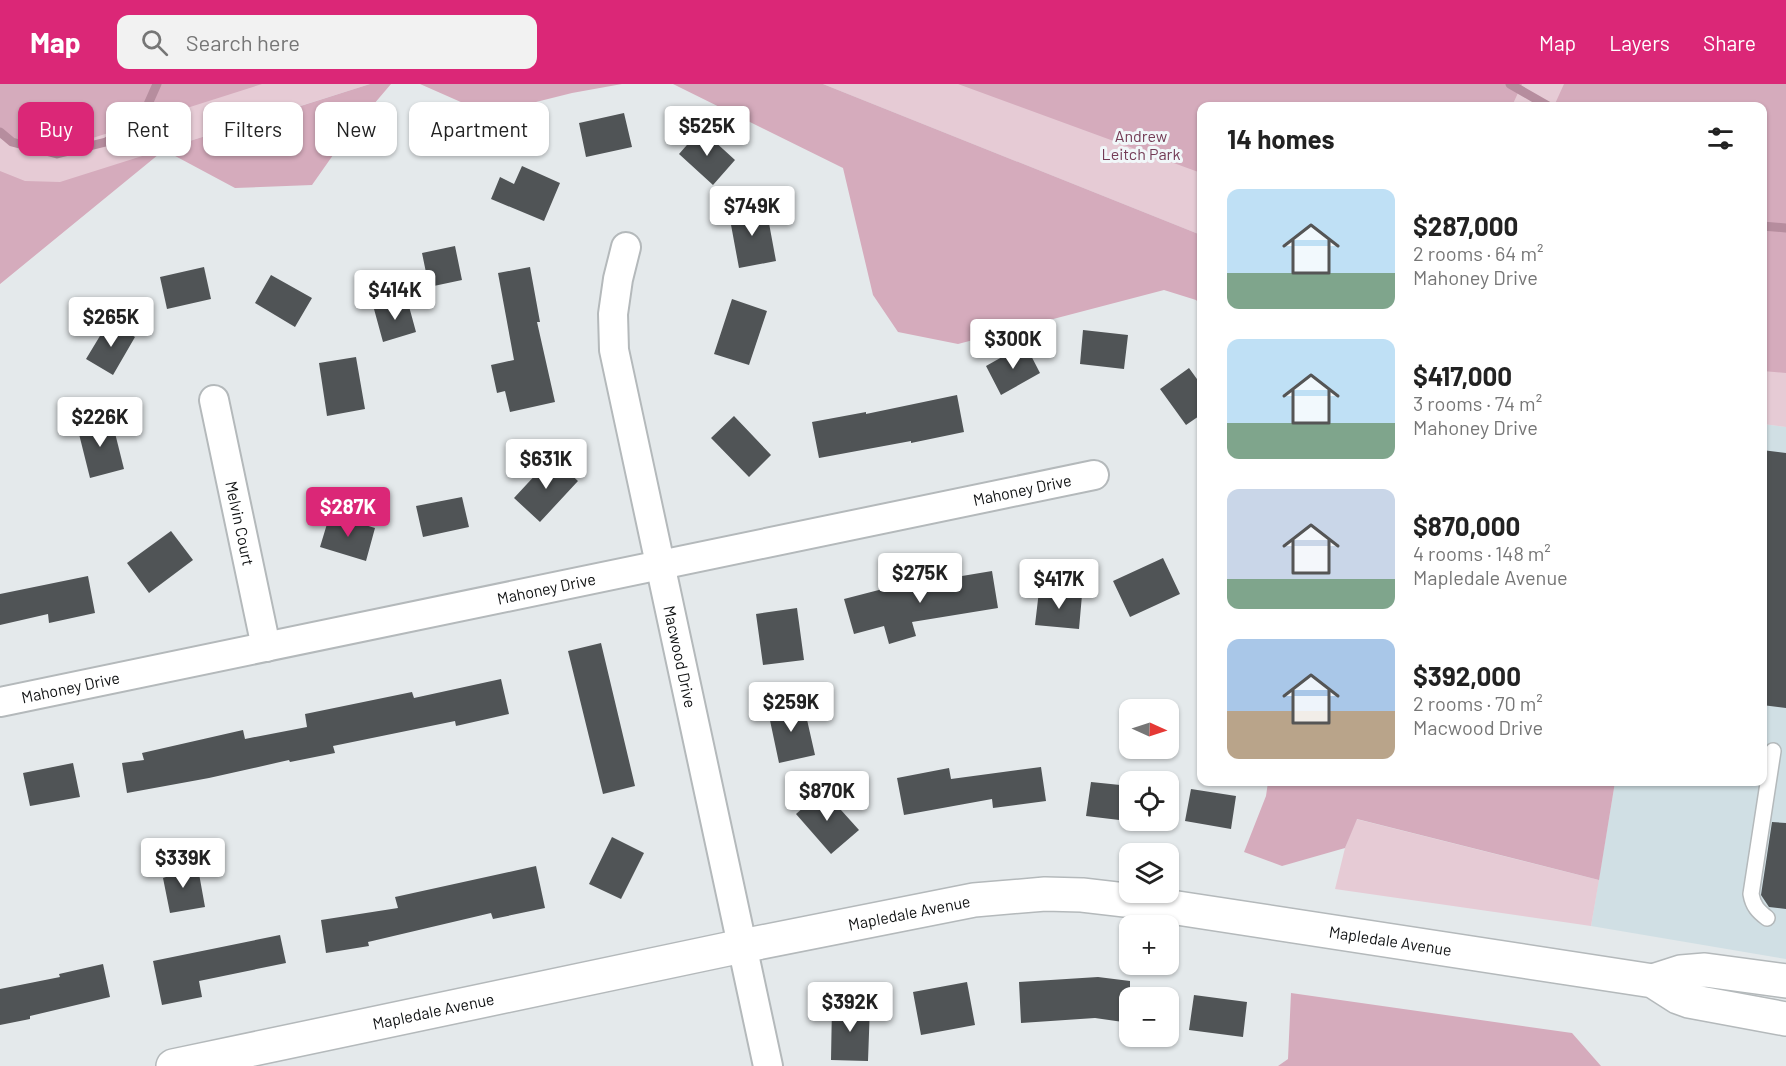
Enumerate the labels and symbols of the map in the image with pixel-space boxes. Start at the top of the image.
pin: $525K [665,106,749,157]
park label: Andrew Leitch Park [1102,126,1180,163]
pin: $749K [710,186,794,237]
pin: $414K [353,270,437,321]
pin: $265K [69,297,153,348]
pin: $300K [971,319,1055,370]
pin: $226K [58,397,142,448]
pin: $631K [504,439,588,490]
street label: Mahoney Drive [971,470,1073,509]
street label: Melvin Court [222,479,259,567]
pin: $287K [306,487,390,538]
pin: $275K [878,553,962,604]
pin: $417K [1017,559,1101,610]
street label: Mahoney Drive [495,569,597,608]
street label: Macwood Drive [660,604,701,709]
street label: Mahoney Drive [20,667,121,706]
pin: $259K [749,682,833,733]
north arrow [1119,699,1179,759]
pin: $870K [785,771,869,822]
pin: $339K [141,838,225,889]
street label: Mapledale Avenue [847,891,972,934]
street label: Mapledale Avenue [1328,921,1453,959]
pin: $392K [808,982,892,1033]
street label: Mapledale Avenue [371,989,496,1033]

